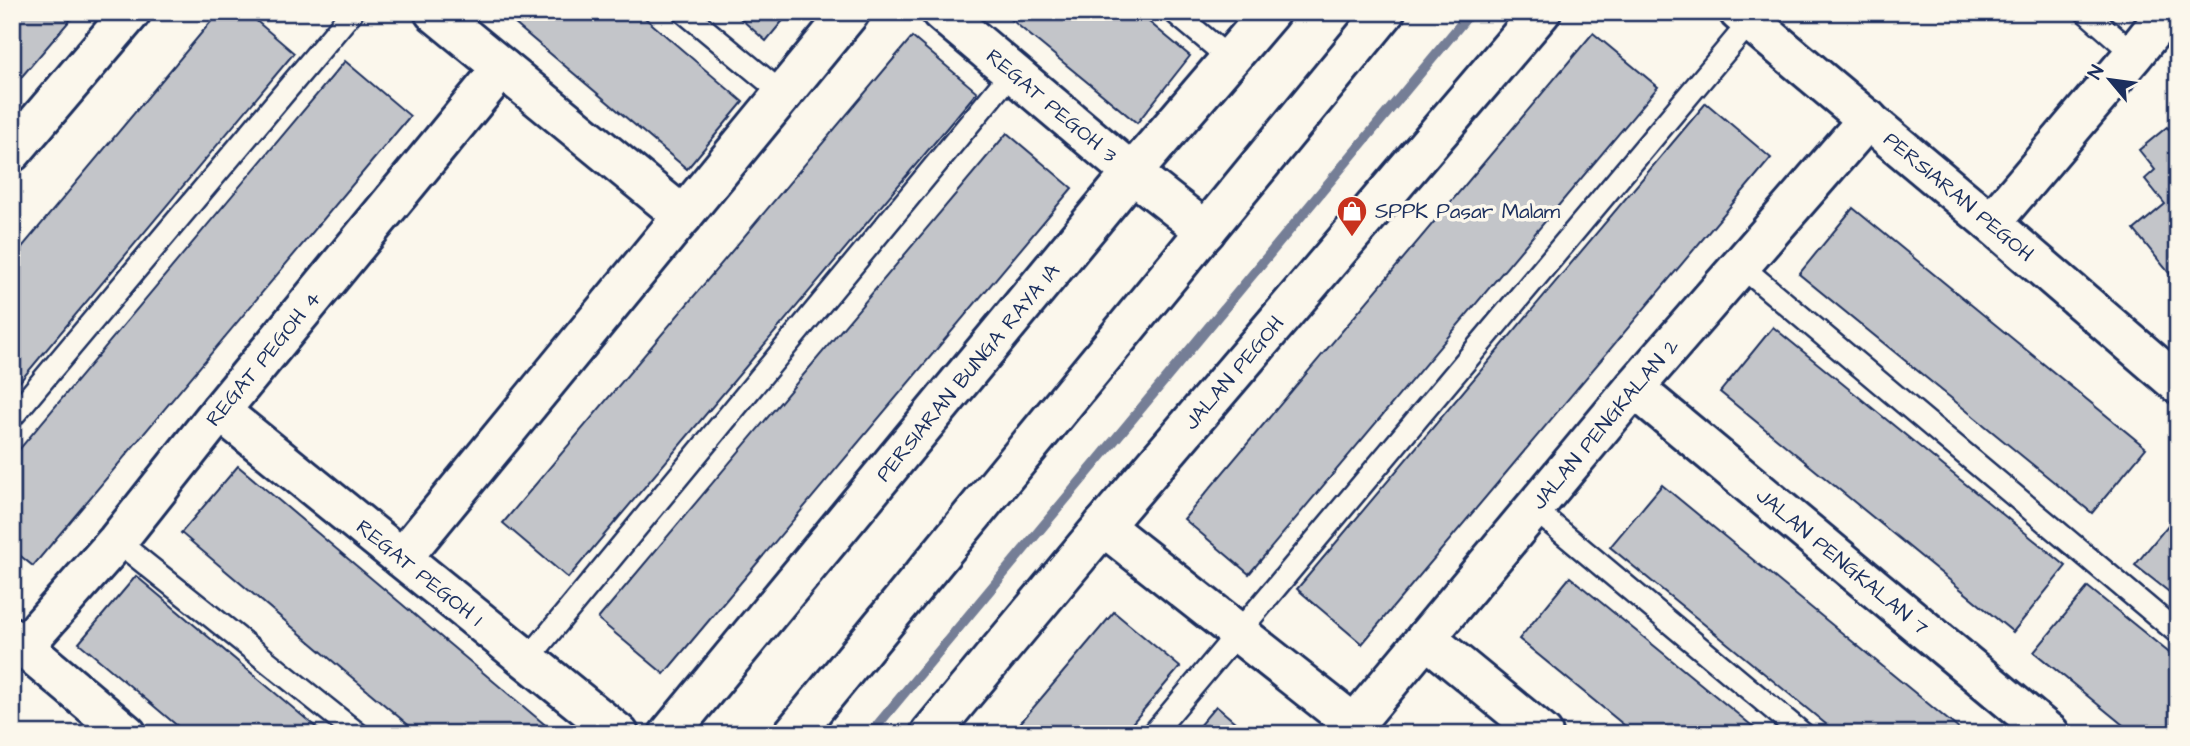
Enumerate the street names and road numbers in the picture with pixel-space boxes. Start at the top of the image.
street label: REGAT PEGOH 3 [980,42,1124,170]
street label: PERSIARAN PEGOH [1877,125,2040,269]
street label: PERSIARAN BUNGA RAYA 1A [869,257,1067,488]
street label: REGAT PEGOH 4 [199,285,328,432]
street label: JALAN PEGOH [1177,310,1291,436]
street label: JALAN PENGKALAN 2 [1525,332,1686,516]
street label: JALAN PENGKALAN 7 [1750,481,1935,642]
street label: REGAT PEGOH 1 [350,513,489,633]

